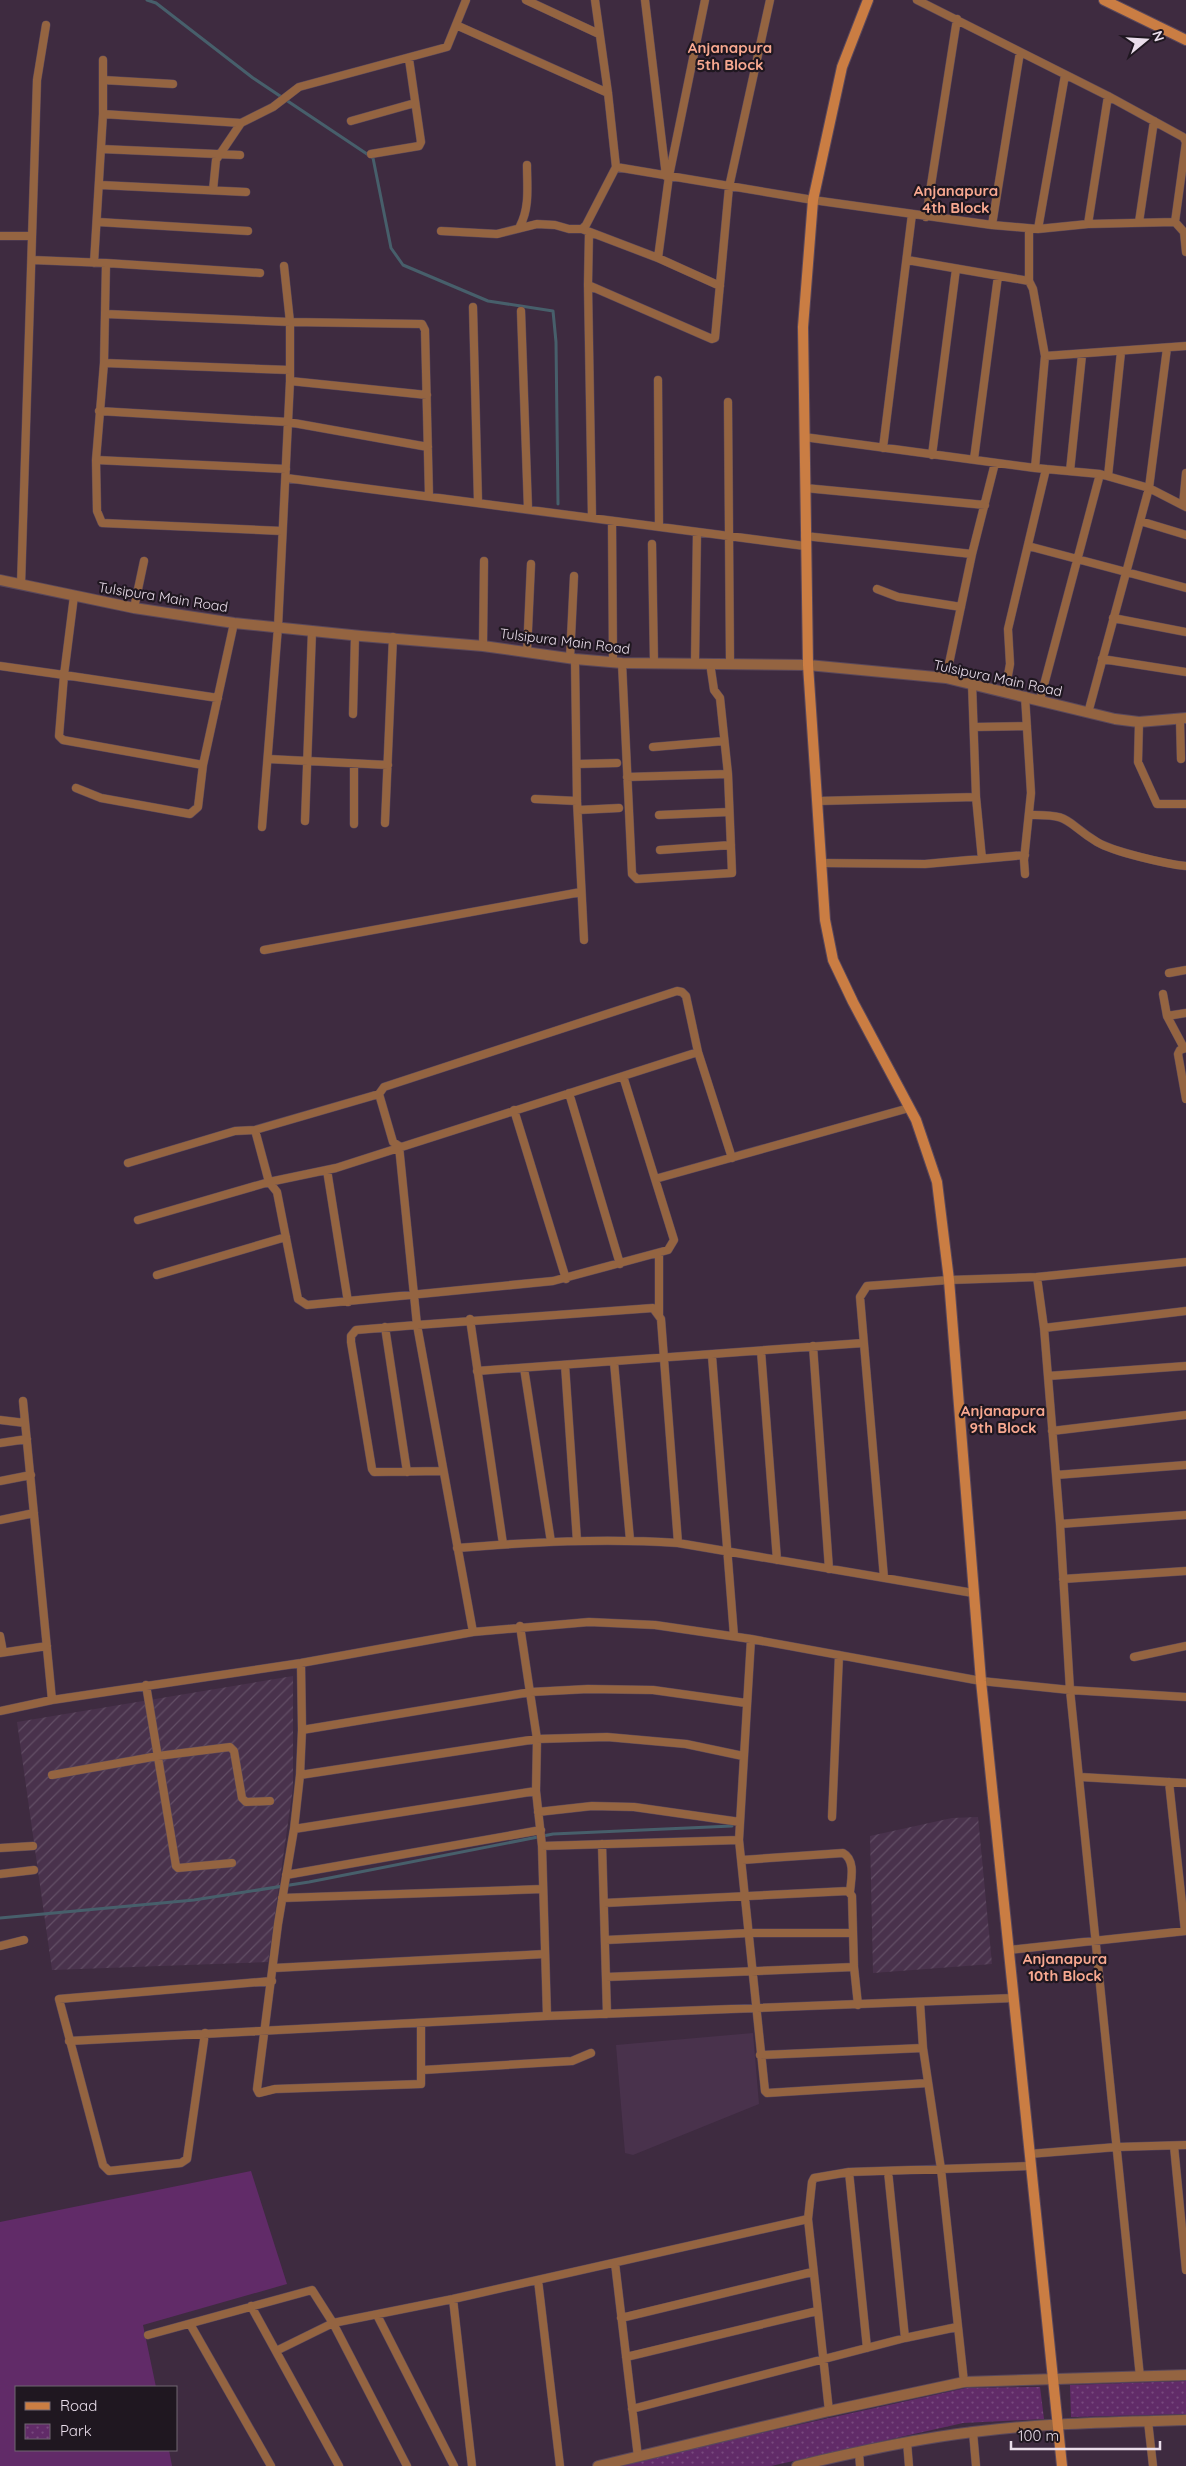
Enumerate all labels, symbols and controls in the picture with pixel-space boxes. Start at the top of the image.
north arrow [1121,15,1171,65]
text: N [1148,28,1169,44]
district label: Anjanapura 5th Block [688,38,772,74]
district label: Anjanapura 4th Block [914,181,998,217]
street label: Tulsipura Main Road [97,578,229,616]
street label: Tulsipura Main Road [499,624,631,658]
street label: Tulsipura Main Road [932,656,1064,700]
district label: Anjanapura 9th Block [961,1401,1045,1437]
district label: Anjanapura 10th Block [1023,1949,1107,1985]
legend [15,2386,178,2451]
text: Road [60,2396,97,2415]
scale bar [1011,2418,1160,2450]
text: Park [60,2421,92,2440]
text: 100 m [1018,2426,1059,2445]

